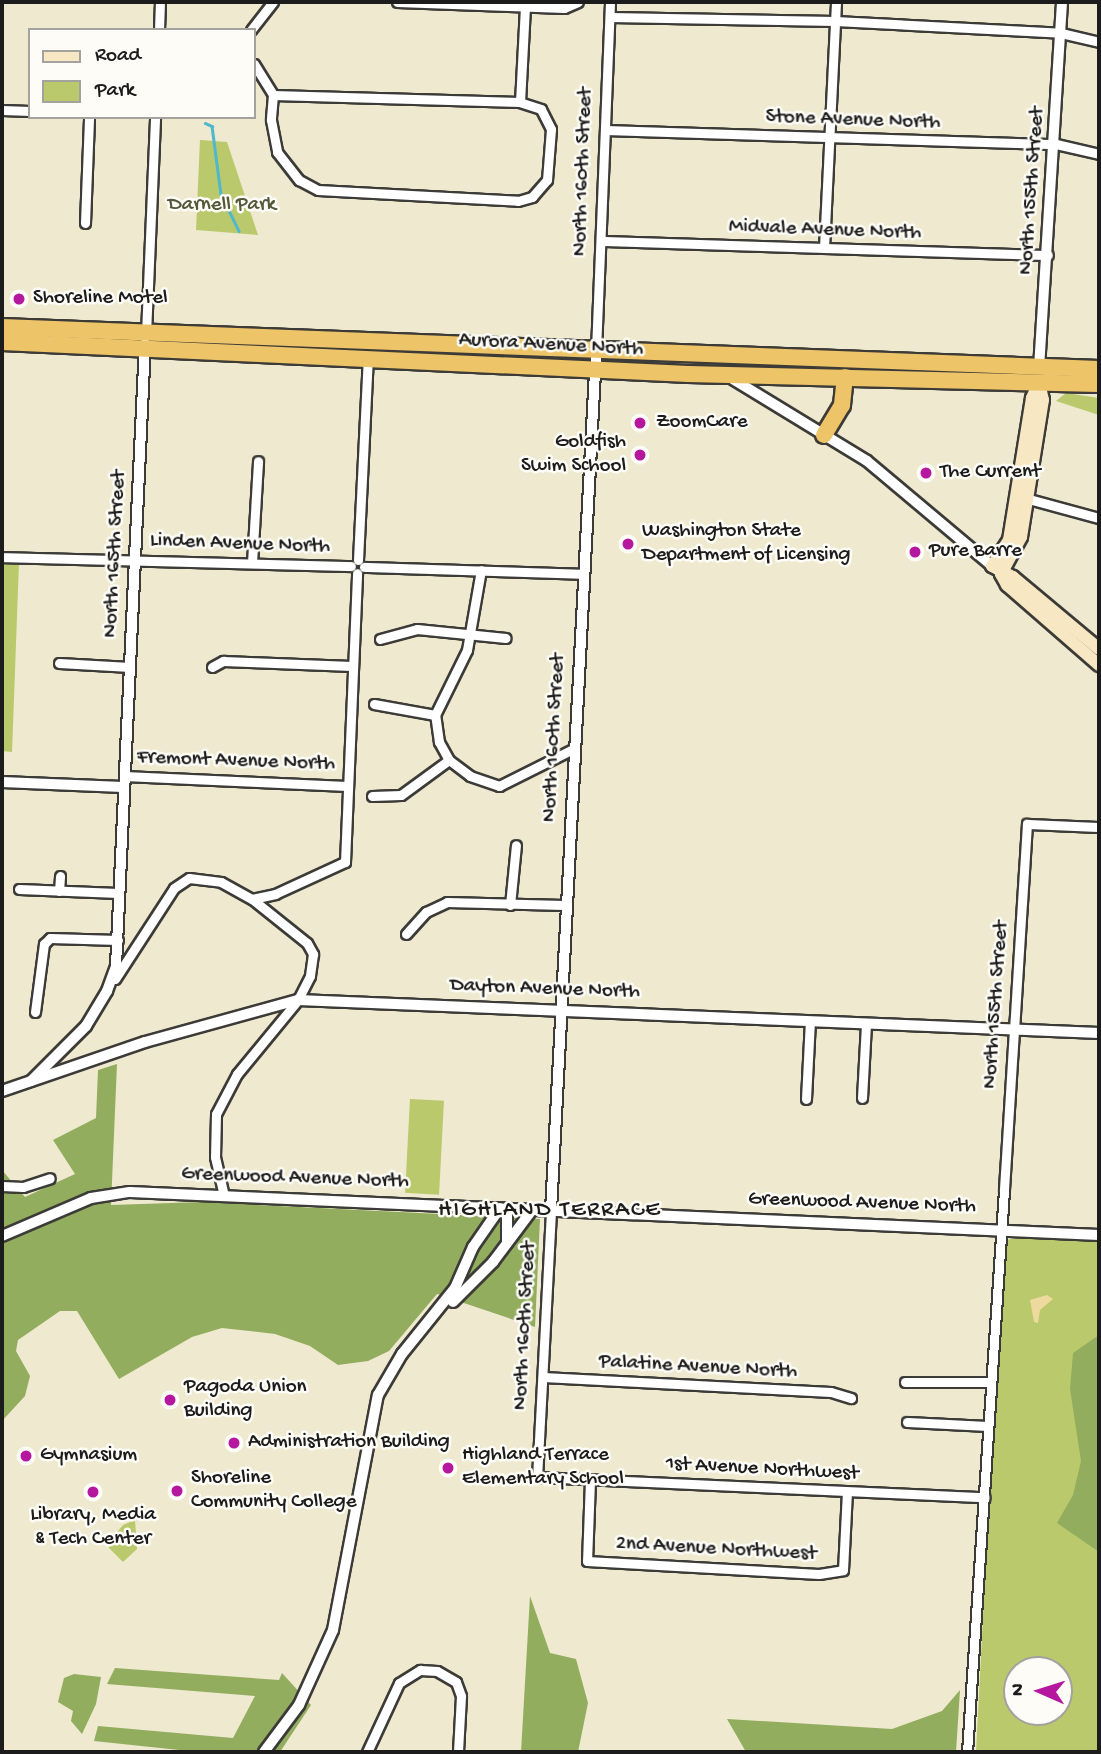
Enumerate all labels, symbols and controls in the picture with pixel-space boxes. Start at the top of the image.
legend [28,28,256,119]
text: Road [95,44,141,69]
text: Park [95,79,135,104]
street label: North 160th Street [568,87,600,257]
street label: Stone Avenue North [765,105,941,137]
street label: North 155th Street [1015,106,1051,276]
park label: Darnell Park [168,193,276,219]
street label: Midvale Avenue North [728,215,922,247]
place label: Shoreline Motel [33,286,168,312]
marker: Shoreline Motel [11,291,27,307]
street label: Aurora Avenue North [458,329,644,363]
place label: ZoomCare [656,410,748,436]
marker: ZoomCare [630,413,650,433]
place label: Goldfish Swim School [521,430,626,480]
marker: Goldfish Swim School [632,447,648,463]
place label: The Current [940,460,1041,486]
marker: The Current [918,465,934,481]
street label: North 165th Street [99,470,133,638]
place label: Washington State Department of Licensing [642,519,851,569]
street label: Linden Avenue North [149,529,331,561]
marker: Washington State Department of Licensing [620,536,636,552]
place label: Pure Barre [929,539,1022,565]
marker: Pure Barre [907,544,923,560]
street label: North 160th Street [538,653,572,823]
street label: Fremont Avenue North [136,746,336,778]
street label: North 155th Street [979,920,1015,1090]
street label: Dayton Avenue North [450,974,640,1006]
street label: Greenwood Avenue North [181,1162,409,1196]
street label: Greenwood Avenue North [748,1187,976,1221]
district label: HIGHLAND TERRACE [440,1197,660,1225]
street label: North 160th Street [509,1241,543,1411]
street label: Palatine Avenue North [598,1350,798,1386]
place label: Pagoda Union Building [184,1375,307,1425]
marker: Pagoda Union Building [162,1392,178,1408]
place label: Administration Building [248,1430,450,1456]
marker: Administration Building [226,1435,242,1451]
place label: Gymnasium [40,1443,137,1469]
place label: Highland Terrace Elementary School [462,1443,624,1493]
marker: Gymnasium [18,1448,34,1464]
street label: 1st Avenue Northwest [665,1452,859,1488]
marker: Highland Terrace Elementary School [440,1460,456,1476]
place label: Shoreline Community College [191,1466,357,1516]
marker: Shoreline Community College [169,1483,185,1499]
marker: Library, Media & Tech Center [85,1484,101,1500]
place label: Library, Media & Tech Center [30,1503,156,1553]
street label: 2nd Avenue Northwest [615,1532,817,1568]
north arrow [1003,1656,1073,1726]
text: N [1007,1683,1030,1697]

